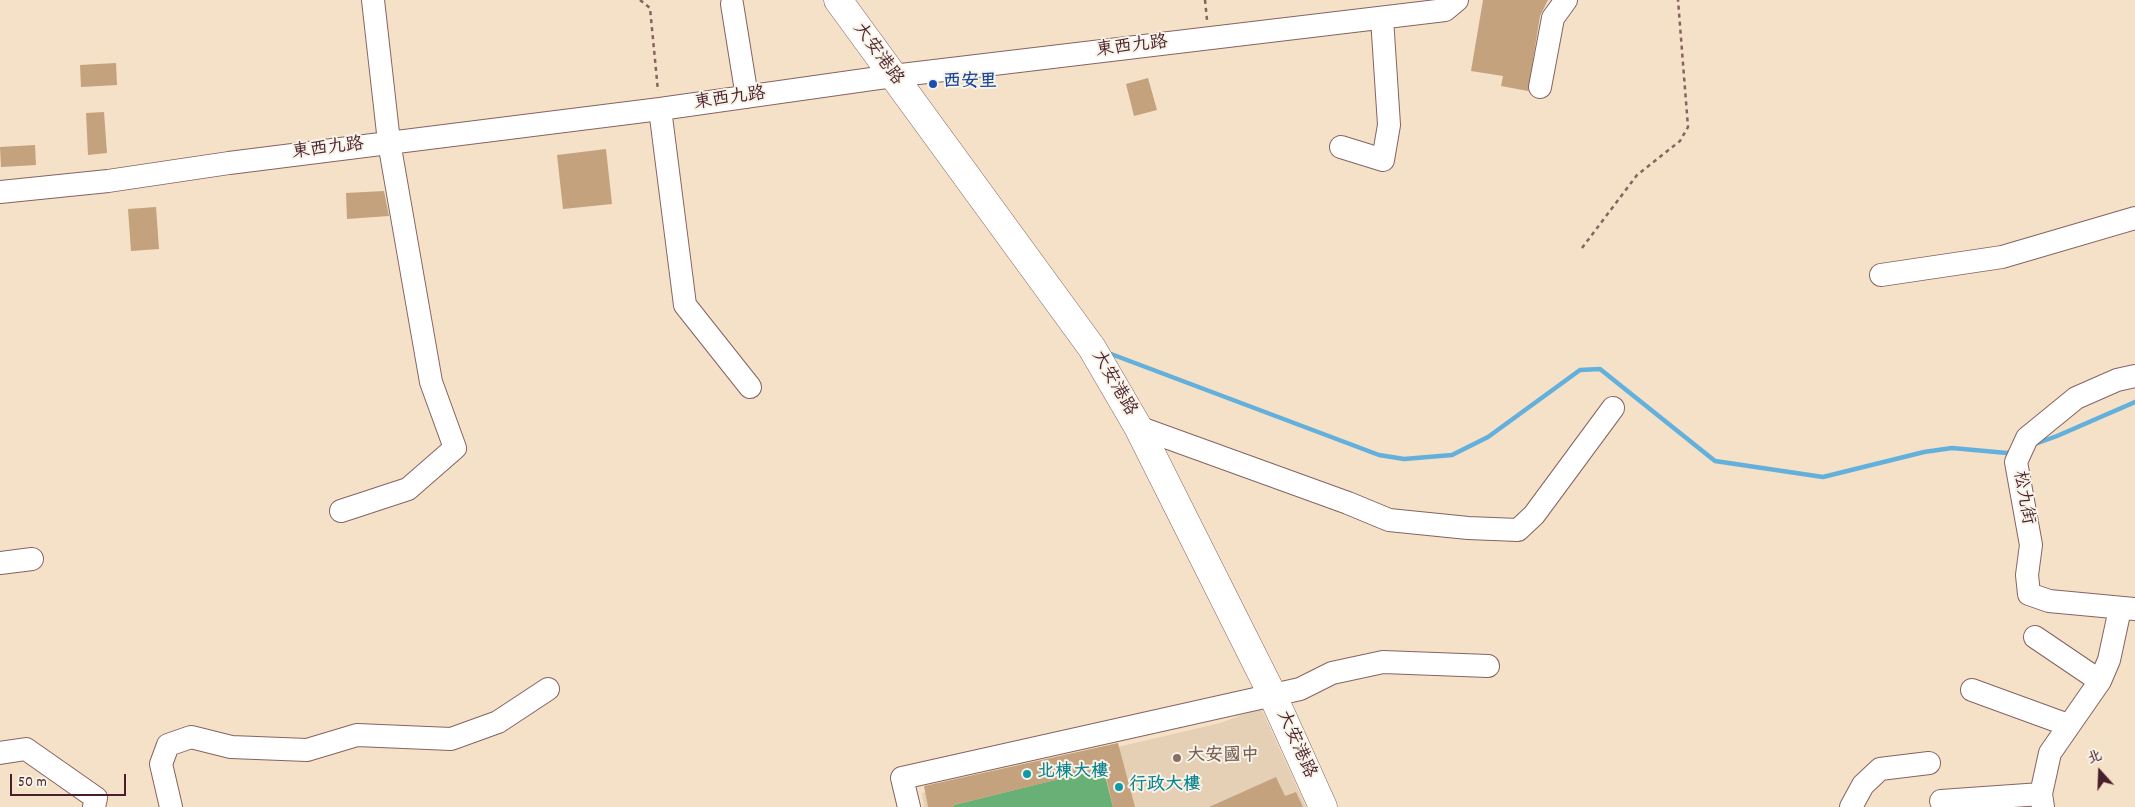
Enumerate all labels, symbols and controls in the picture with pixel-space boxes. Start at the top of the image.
street label: 大安港路 [847,20,907,90]
street label: 東西九路 [1095,33,1169,63]
place label: 西安里 [943,73,997,95]
marker: 西安里 [927,78,939,90]
street label: 東西九路 [693,84,767,116]
street label: 東西九路 [291,135,365,165]
street label: 大安港路 [1086,347,1140,421]
street label: 松九街 [2007,470,2037,526]
street label: 大安港路 [1270,708,1320,782]
text: 北 [2085,746,2105,770]
place label: 大安國中 [1187,747,1259,769]
north arrow [2075,747,2125,797]
marker: 大安國中 [1171,752,1183,764]
place label: 北棟大樓 [1037,763,1109,785]
scale bar [12,764,129,796]
marker: 北棟大樓 [1021,768,1033,780]
text: 50 m [18,772,47,794]
place label: 行政大樓 [1129,776,1201,798]
marker: 行政大樓 [1113,781,1125,793]

